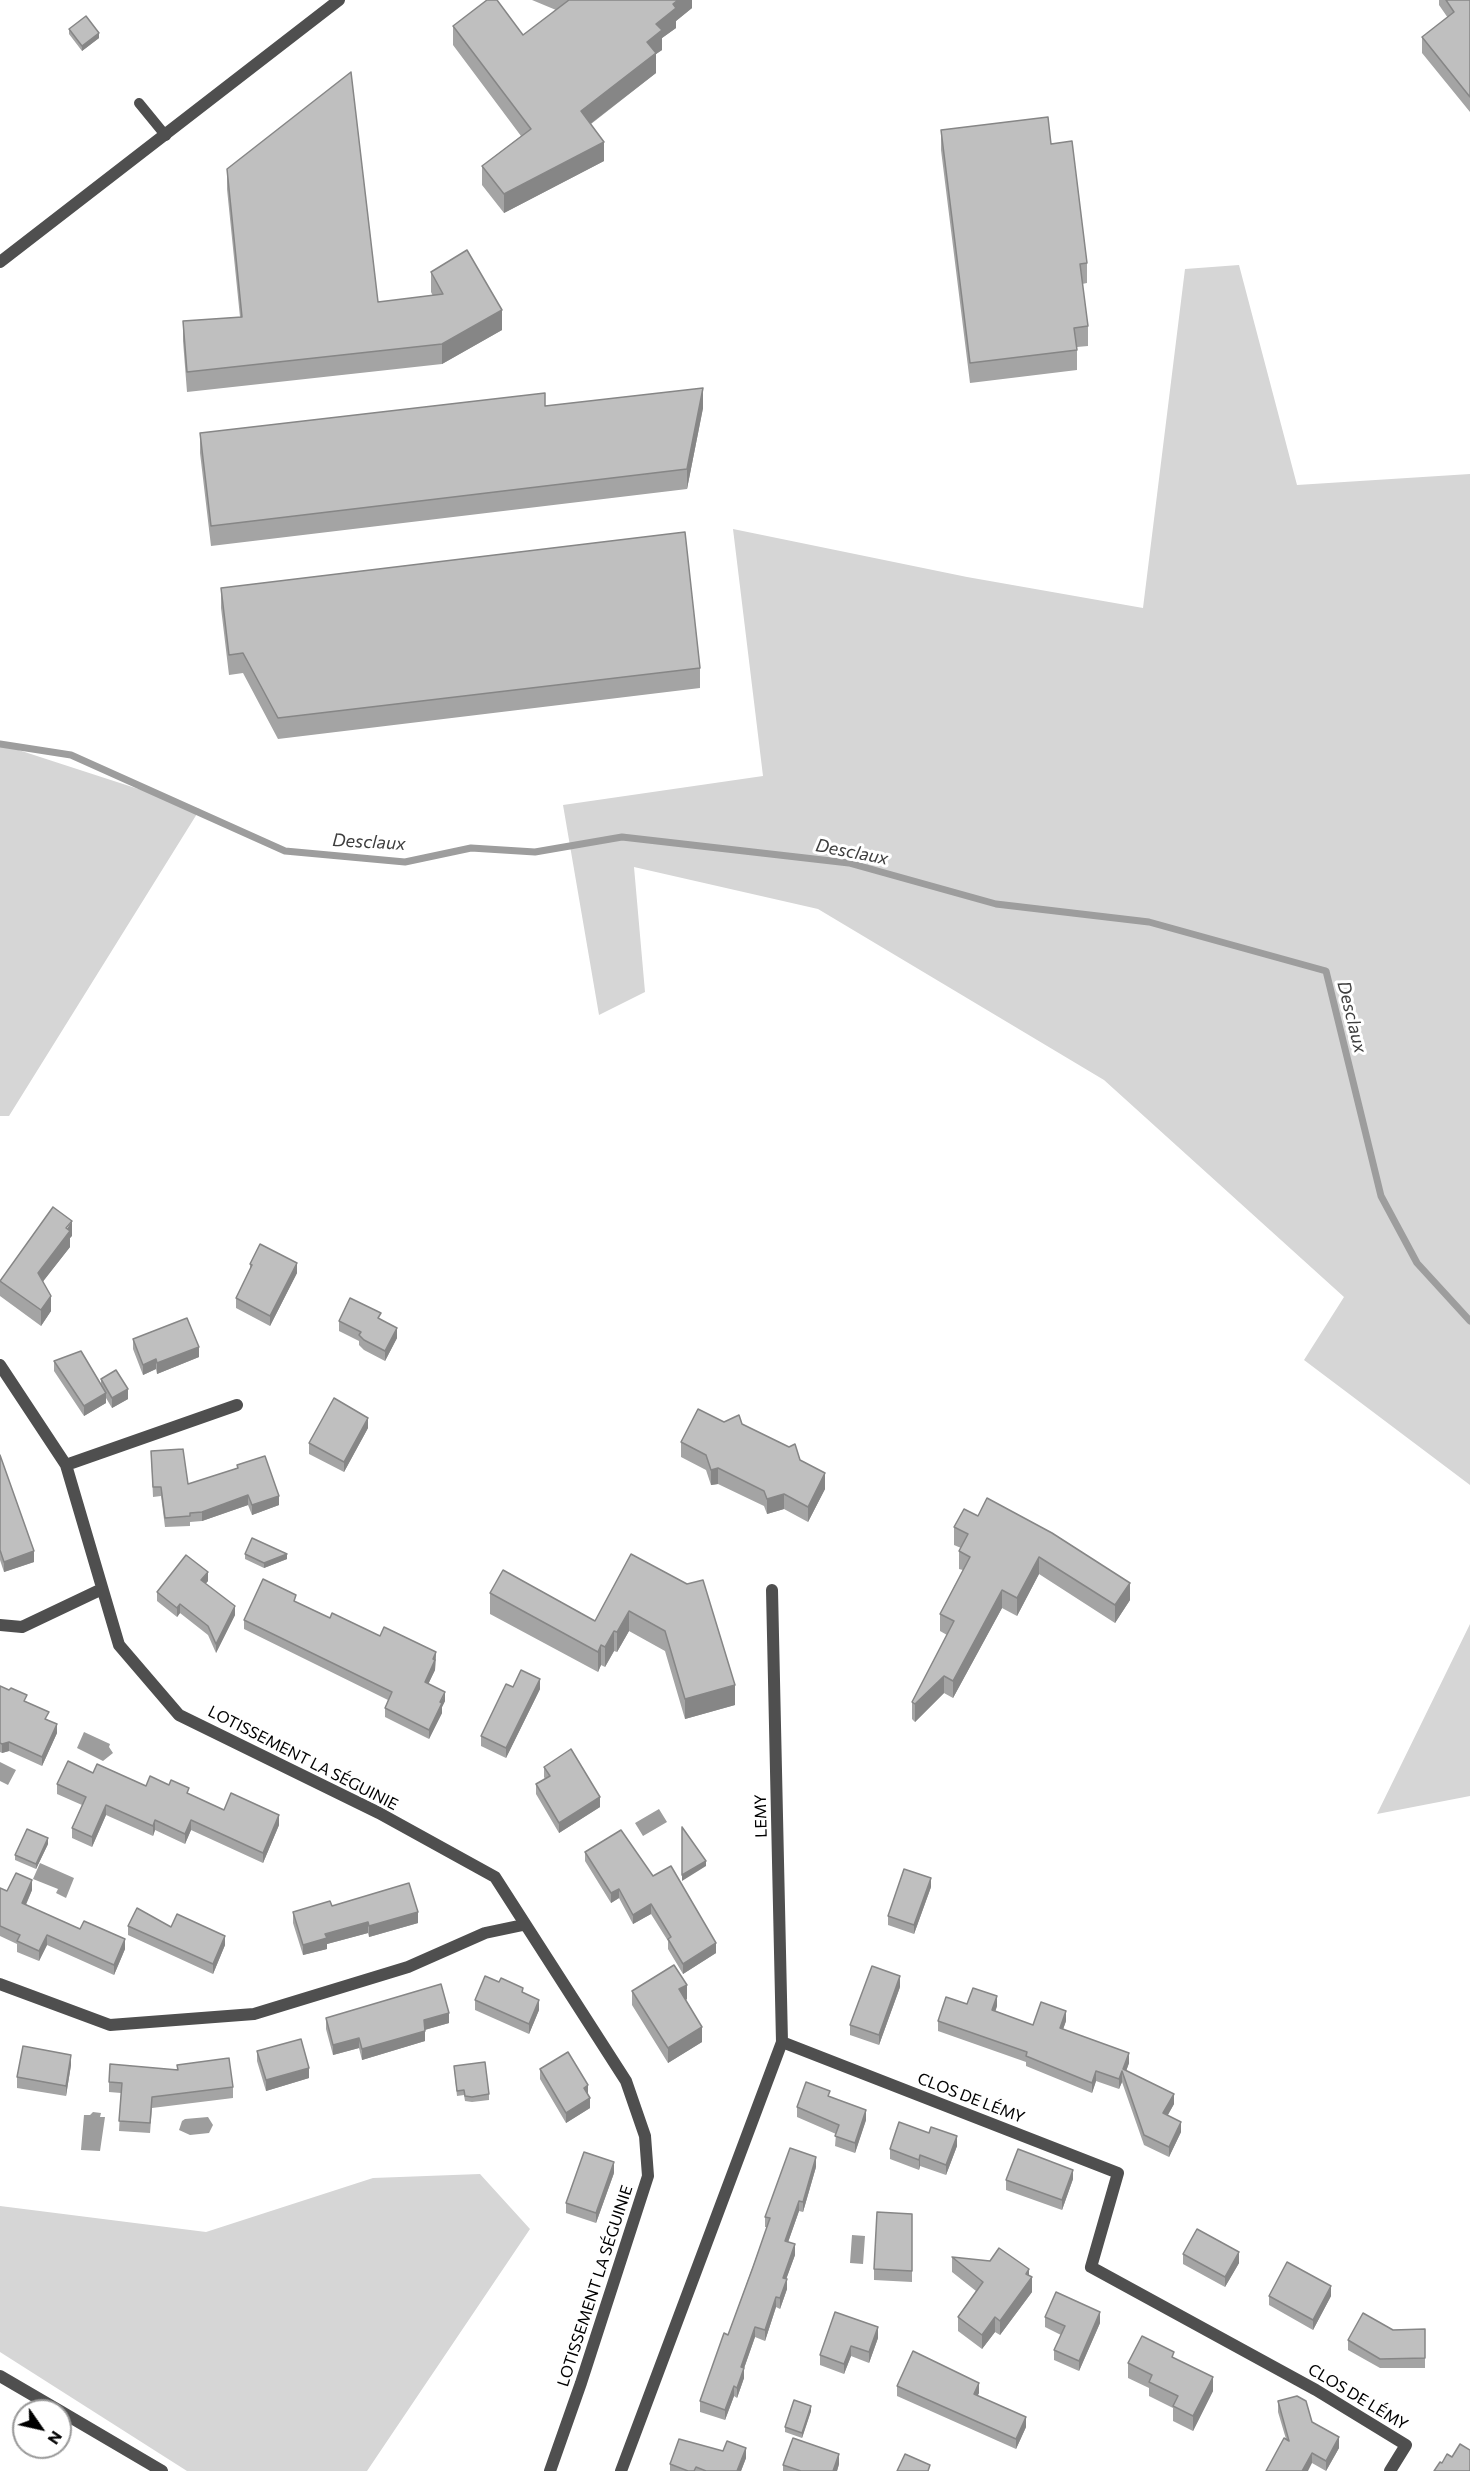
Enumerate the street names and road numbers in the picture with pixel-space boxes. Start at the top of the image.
street label: LOTISSEMENT LA SÉGUINIE [205,1702,401,1814]
street label: LEMY [751,1794,771,1838]
street label: CLOS DE LÉMY [915,2069,1027,2127]
street label: LOTISSEMENT LA SÉGUINIE [553,2183,637,2389]
street label: CLOS DE LÉMY [1305,2360,1411,2434]

